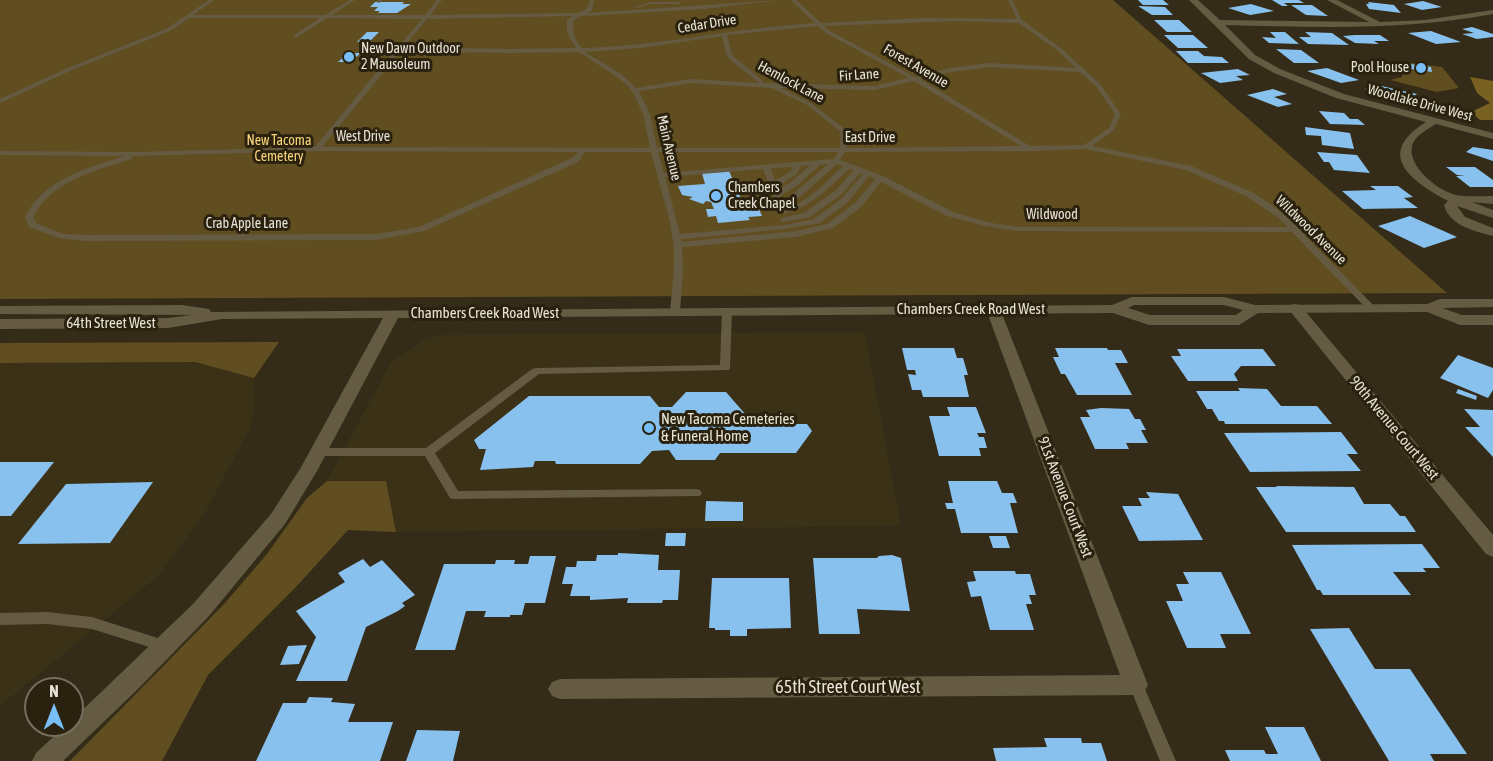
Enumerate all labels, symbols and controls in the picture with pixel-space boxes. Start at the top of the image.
street label: Cedar Drive [677,11,737,37]
place label: New Dawn Outdoor 2 Mausoleum [361,41,460,74]
street label: Forest Avenue [881,41,951,91]
marker: New Dawn Outdoor 2 Mausoleum [342,50,356,64]
street label: Hemlock Lane [755,57,827,107]
place label: Pool House [1351,60,1409,76]
marker: Pool House [1414,61,1428,75]
street label: Fir Lane [838,65,880,85]
street label: Woodlake Drive West [1366,81,1474,125]
street label: Main Avenue [653,114,685,182]
street label: West Drive [336,129,390,145]
street label: East Drive [845,130,895,146]
park label: New Tacoma Cemetery [247,133,311,166]
place label: Chambers Creek Chapel [728,180,795,212]
marker: Chambers Creek Chapel [709,189,723,203]
street label: Wildwood Avenue [1272,192,1350,268]
street label: Wildwood [1026,207,1078,223]
street label: Crab Apple Lane [206,216,288,232]
street label: Chambers Creek Road West [897,300,1045,318]
street label: Chambers Creek Road West [411,304,559,322]
street label: 64th Street West [66,314,156,332]
street label: 90th Avenue Court West [1345,372,1443,484]
place label: New Tacoma Cemeteries & Funeral Home [661,410,795,445]
marker: New Tacoma Cemeteries & Funeral Home [642,421,656,435]
street label: 91st Avenue Court West [1034,434,1096,560]
street label: 65th Street Court West [775,676,921,698]
north arrow [24,677,84,737]
text: N [49,682,59,700]

